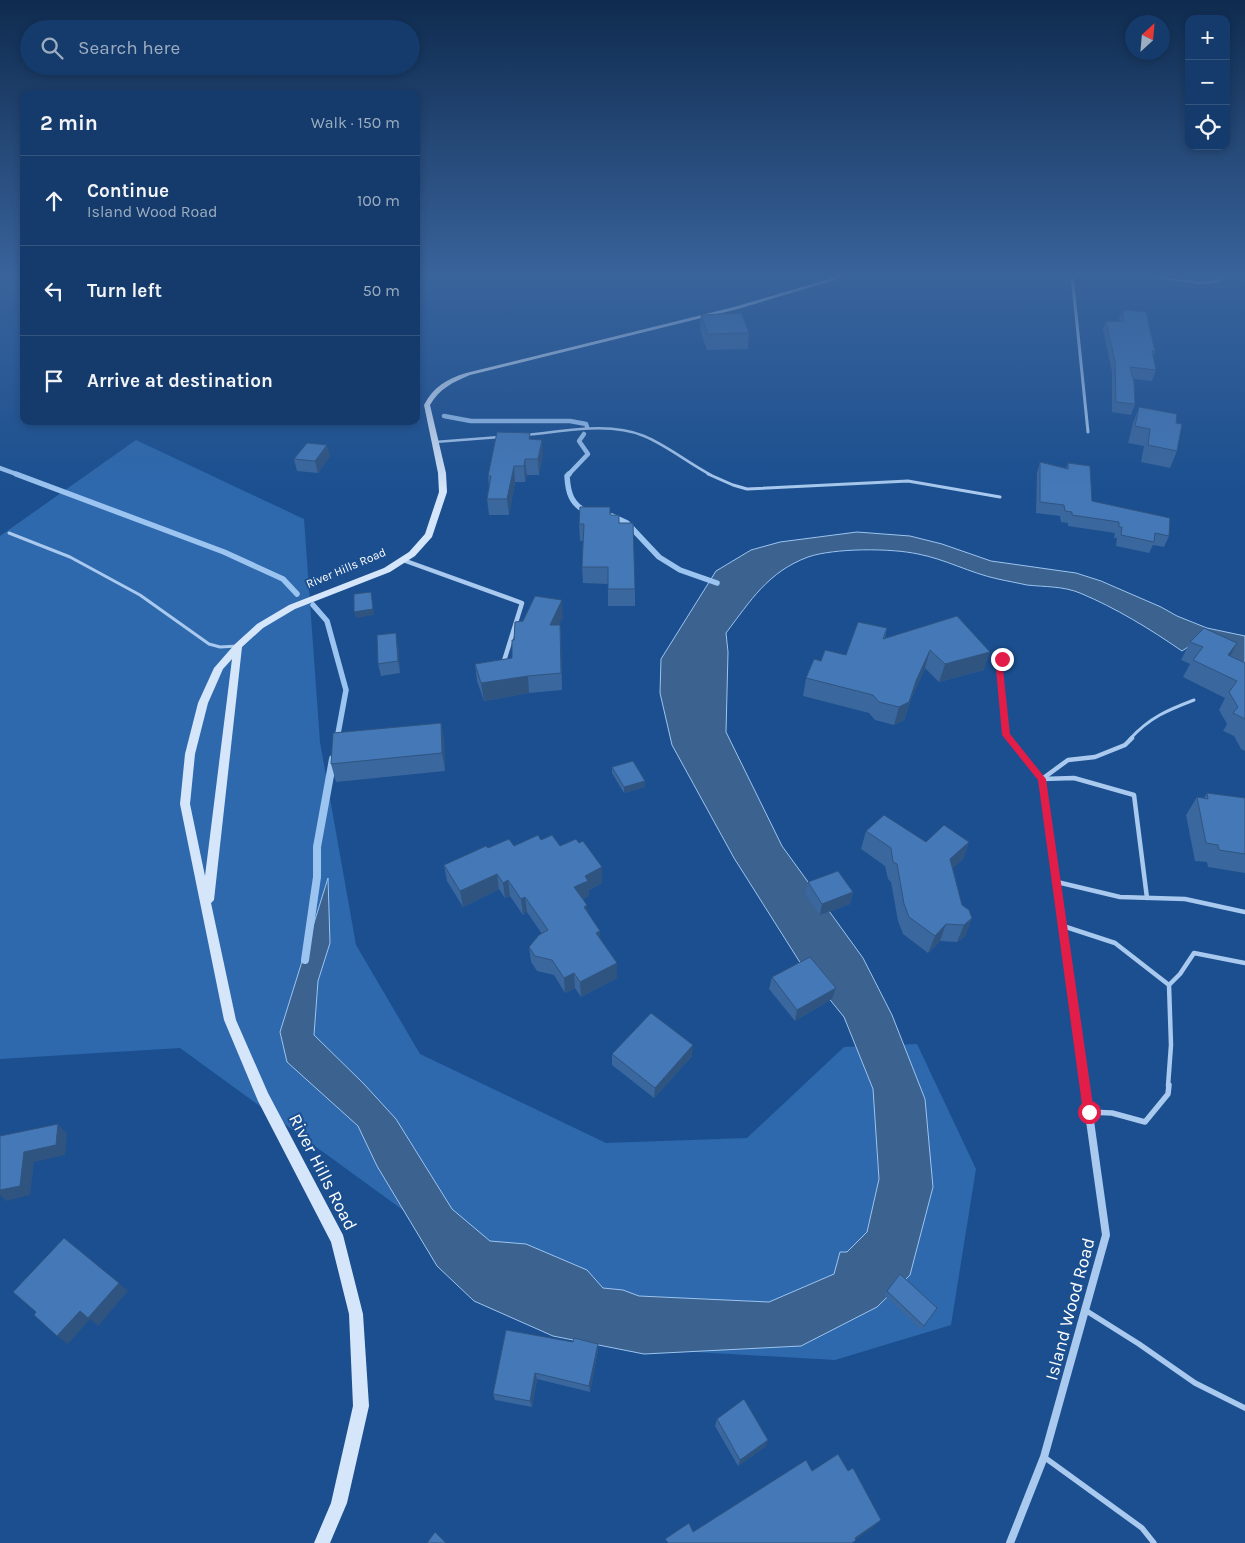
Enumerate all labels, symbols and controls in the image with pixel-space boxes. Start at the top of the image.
north arrow [1125,15,1170,60]
map controls [1185,15,1230,150]
button: + [1185,15,1230,60]
search box [20,20,420,75]
icon: search [38,34,66,62]
text: Search here [78,37,180,59]
button: − [1185,60,1230,105]
button: locate [1185,105,1230,150]
text: 2 min [40,111,98,135]
text: Walk · 150 m [311,113,400,132]
text: Continue [87,180,169,202]
icon: ahead [40,187,68,215]
text: 100 m [357,191,400,210]
text: Island Wood Road [87,202,218,221]
icon: left [40,277,68,305]
text: Turn left [87,280,162,302]
text: 50 m [363,281,400,300]
icon: arrive [40,367,68,395]
text: Arrive at destination [87,370,273,392]
street label: River Hills Road [304,545,388,591]
route end [991,648,1014,671]
route start [1078,1101,1101,1124]
street label: River Hills Road [284,1110,362,1234]
street label: Island Wood Road [1040,1235,1100,1383]

